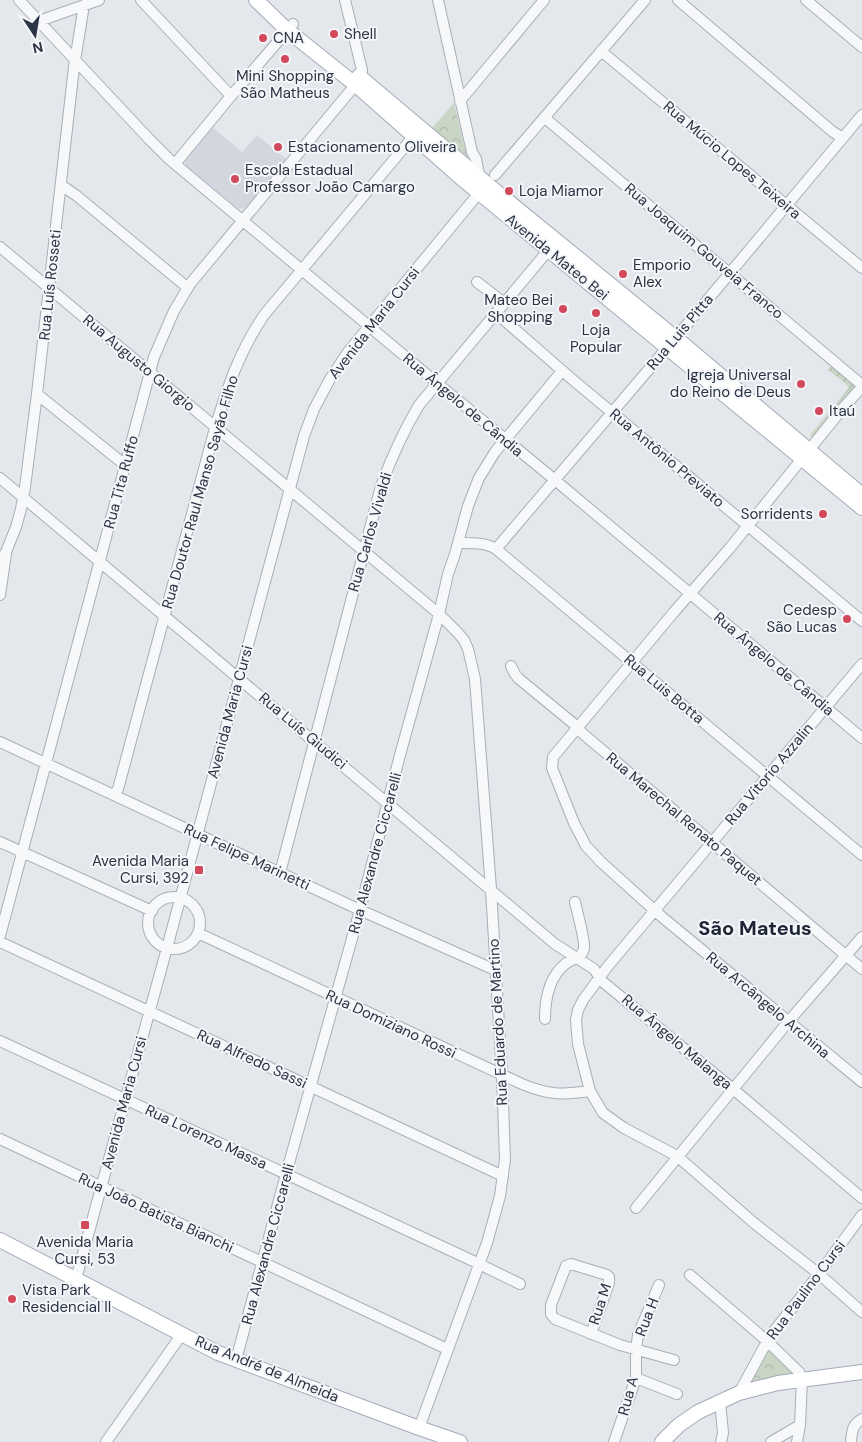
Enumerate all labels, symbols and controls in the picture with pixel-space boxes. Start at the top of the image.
north arrow [10,10,60,60]
place label: Shell [344,24,377,44]
place label: CNA [273,28,304,48]
marker: Shell [328,28,340,40]
marker: CNA [257,32,269,44]
text: N [31,38,45,58]
marker: Mini Shopping São Matheus [279,53,291,65]
place label: Mini Shopping São Matheus [236,66,334,103]
street label: Rua Múcio Lopes Teixeira [659,96,805,224]
place label: Estacionamento Oliveira [288,137,457,157]
marker: Estacionamento Oliveira [272,141,284,153]
place label: Escola Estadual Professor João Camargo [245,160,415,197]
marker: Escola Estadual Professor João Camargo [229,173,241,185]
street label: Rua Joaquim Gouveia Franco [620,179,788,324]
place label: Loja Miamor [519,181,604,201]
marker: Loja Miamor [503,185,515,197]
street label: Avenida Mateo Bei [501,209,613,305]
street label: Rua Luís Rosseti [34,229,66,341]
place label: Emporio Alex [633,255,691,292]
street label: Avenida Maria Cursi [324,263,424,383]
marker: Emporio Alex [617,268,629,280]
place label: Mateo Bei Shopping [484,290,553,327]
street label: Rua Luis Pitta [642,290,718,374]
marker: Mateo Bei Shopping [557,303,569,315]
marker: Loja Popular [590,307,602,319]
street label: Rua Augusto Giorgio [79,310,199,416]
place label: Loja Popular [570,320,623,357]
street label: Rua Ângelo de Cândia [398,349,528,461]
place label: Igreja Universal do Reino de Deus [670,365,791,402]
street label: Rua Doutor Raul Manso Sayão Filho [157,373,243,611]
marker: Igreja Universal do Reino de Deus [795,378,807,390]
place label: Itaú [829,401,855,421]
street label: Rua Antônio Previato [605,404,729,512]
marker: Itaú [813,405,825,417]
street label: Rua Tita Ruffo [99,433,143,531]
street label: Rua Carlos Vivaldi [343,470,397,594]
place label: Sorridents [741,504,813,524]
marker: Sorridents [817,508,829,520]
place label: Cedesp São Lucas [766,600,837,637]
street label: Rua Ângelo de Cândia [709,608,839,720]
marker: Cedesp São Lucas [841,613,853,625]
street label: Avenida Maria Cursi [203,643,257,781]
street label: Rua Luis Botta [620,650,708,728]
street label: Rua Luís Giudici [255,688,351,774]
street label: Rua Vitorio Azzalin [720,719,818,829]
street label: Rua Marechal Renato Paquet [602,748,766,890]
street label: Rua Alexandre Ciccarelli [344,770,406,936]
street label: Rua Felipe Marinetti [181,819,313,895]
place label: Avenida Maria Cursi, 392 [92,851,189,888]
marker: Avenida Maria Cursi, 392 [193,864,205,876]
district label: São Mateus [698,915,812,941]
street label: Rua Eduardo de Martino [484,938,512,1106]
street label: Rua Arcângelo Archina [702,947,834,1063]
street label: Rua Domiziano Rossi [322,985,460,1063]
street label: Rua Ângelo Malanga [618,990,736,1094]
street label: Rua Alfredo Sassi [194,1025,310,1093]
street label: Avenida Maria Cursi [97,1034,151,1172]
street label: Rua Lorenzo Massa [142,1100,270,1174]
street label: Rua Alexandre Ciccarelli [237,1161,299,1327]
street label: Rua João Batista Bianchi [75,1168,237,1258]
marker: Avenida Maria Cursi, 53 [79,1219,91,1231]
place label: Avenida Maria Cursi, 53 [36,1232,134,1269]
street label: Rua Paulino Cursi [762,1236,850,1344]
place label: Vista Park Residencial II [22,1280,111,1317]
street label: Rua M [584,1281,616,1327]
marker: Vista Park Residencial II [6,1293,18,1305]
street label: Rua H [631,1295,663,1339]
street label: Rua André de Almeida [192,1331,342,1407]
street label: Rua A [613,1374,643,1418]

